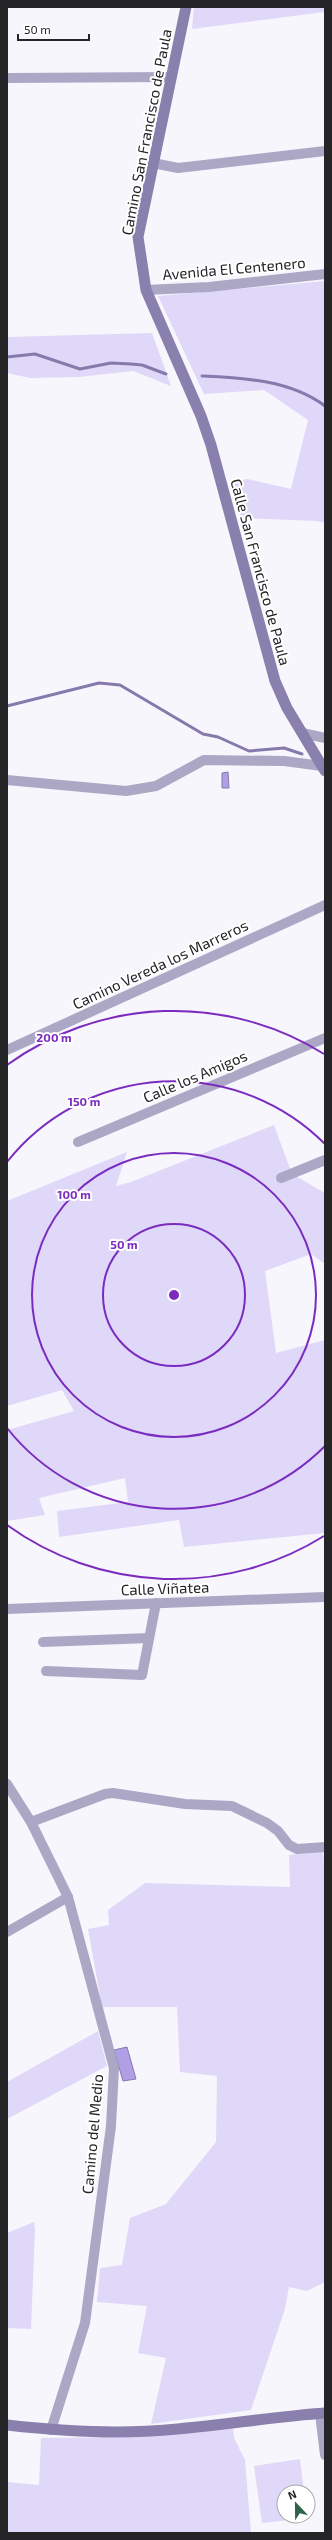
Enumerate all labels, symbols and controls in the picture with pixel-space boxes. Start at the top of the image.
scale bar [18,16,89,42]
text: 50 m [24,22,51,36]
street label: Camino San Francisco de Paula [117,27,175,237]
street label: Avenida El Centenero [162,253,306,283]
street label: Calle San Francisco de Paula [227,477,295,667]
street label: Camino Vereda los Marreros [69,915,251,1013]
text: 200 m [36,1030,72,1044]
street label: Calle los Amigos [140,1046,250,1106]
text: 150 m [68,1094,100,1108]
text: 100 m [57,1187,91,1201]
text: 50 m [110,1237,138,1251]
centre of rings [167,1288,181,1302]
street label: Calle Viñatea [120,1577,210,1599]
street label: Camino del Medio [78,2073,106,2195]
north arrow [276,2484,316,2524]
text: N [286,2487,298,2502]

